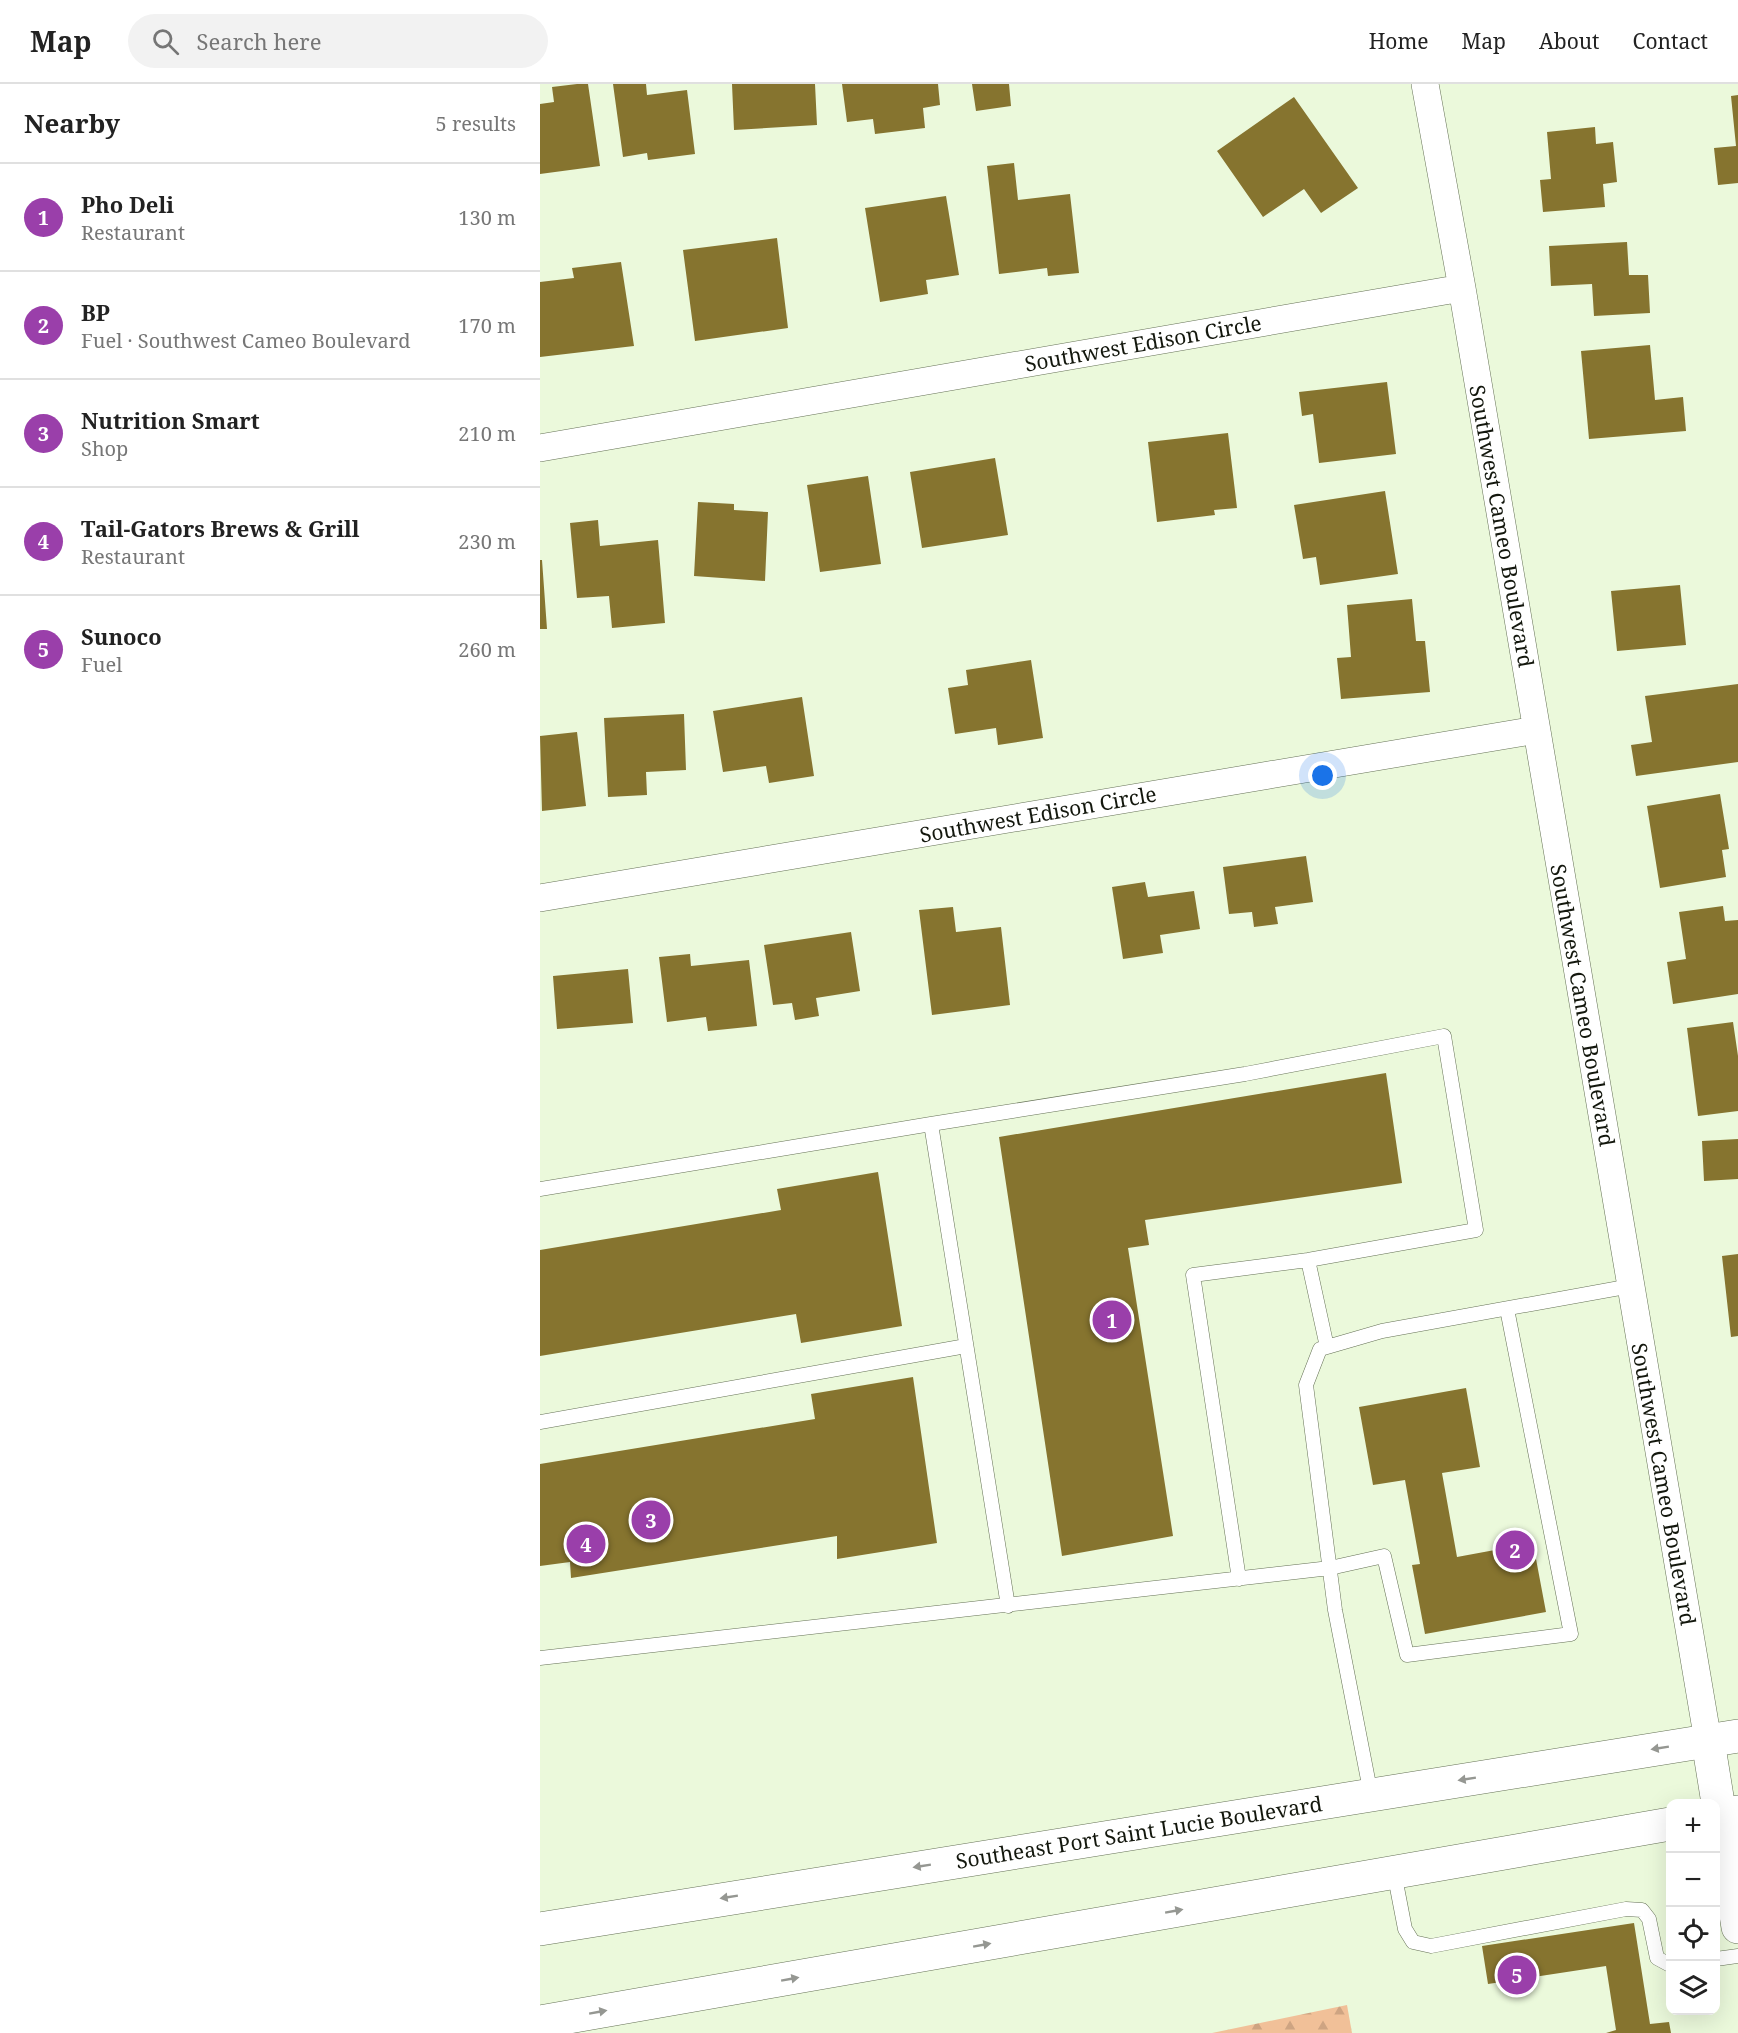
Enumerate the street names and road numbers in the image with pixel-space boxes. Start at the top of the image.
street label: Southwest Edison Circle [1022,308,1264,378]
street label: Southwest Cameo Boulevard [1463,383,1541,670]
street label: Southwest Edison Circle [917,779,1159,849]
street label: Southwest Cameo Boulevard [1544,862,1622,1149]
street label: Southwest Cameo Boulevard [1625,1341,1703,1628]
street label: Southeast Port Saint Lucie Boulevard [954,1789,1324,1875]

